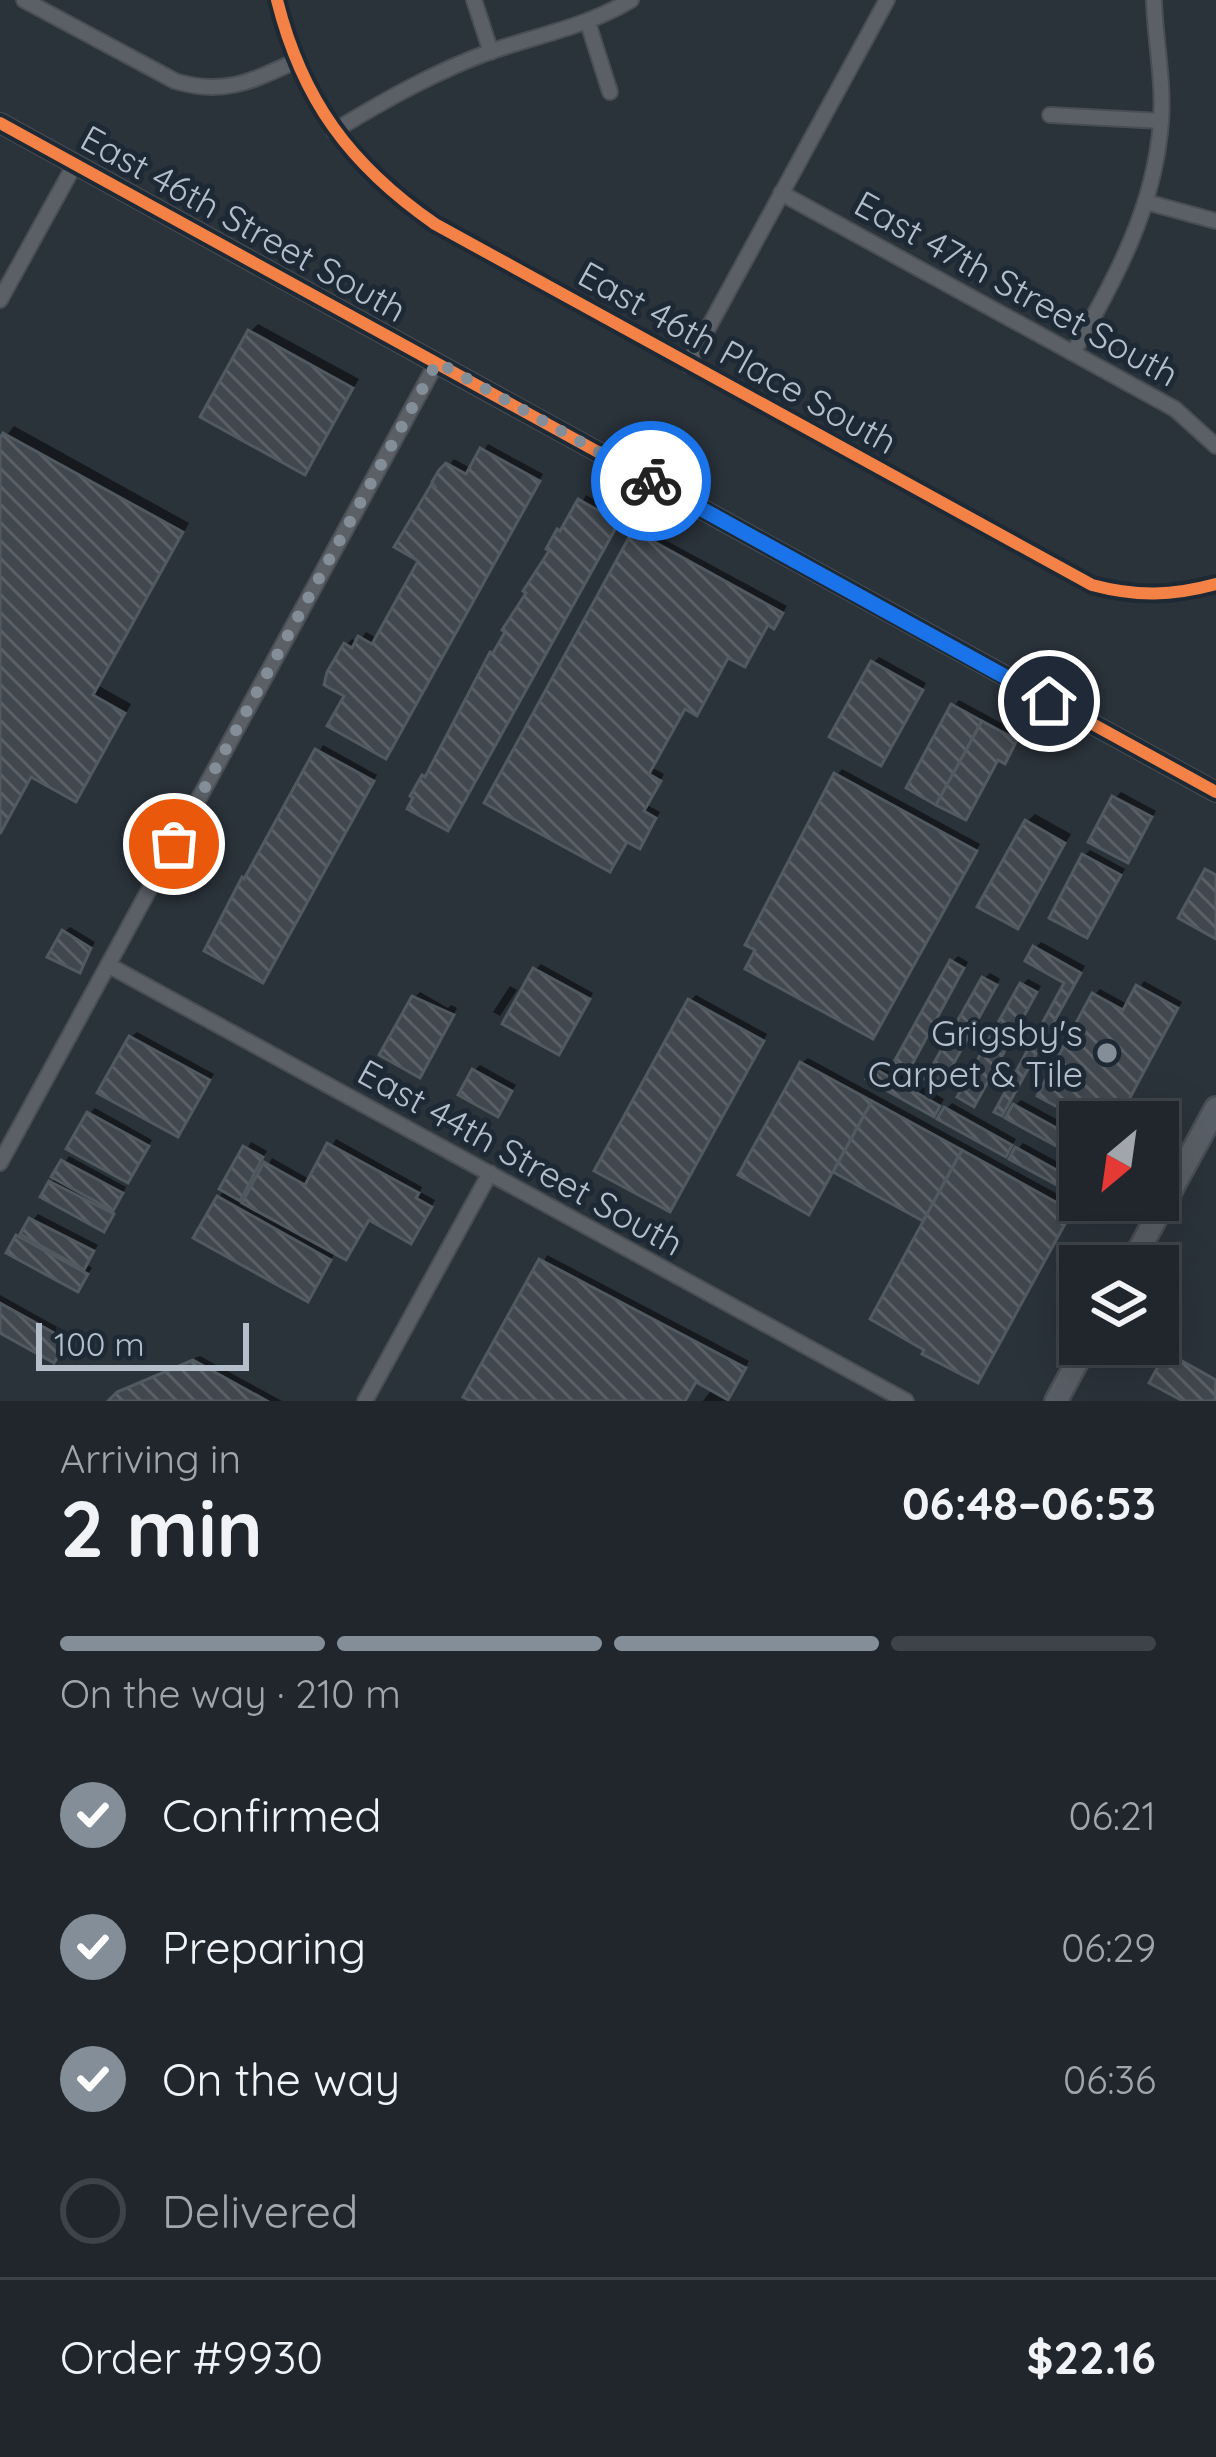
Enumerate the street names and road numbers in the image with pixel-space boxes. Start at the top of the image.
street label: East 46th Street South [73,115,415,331]
street label: East 47th Street South [847,180,1187,396]
street label: East 46th Place South [571,251,905,463]
street label: East 44th Street South [351,1049,691,1265]

